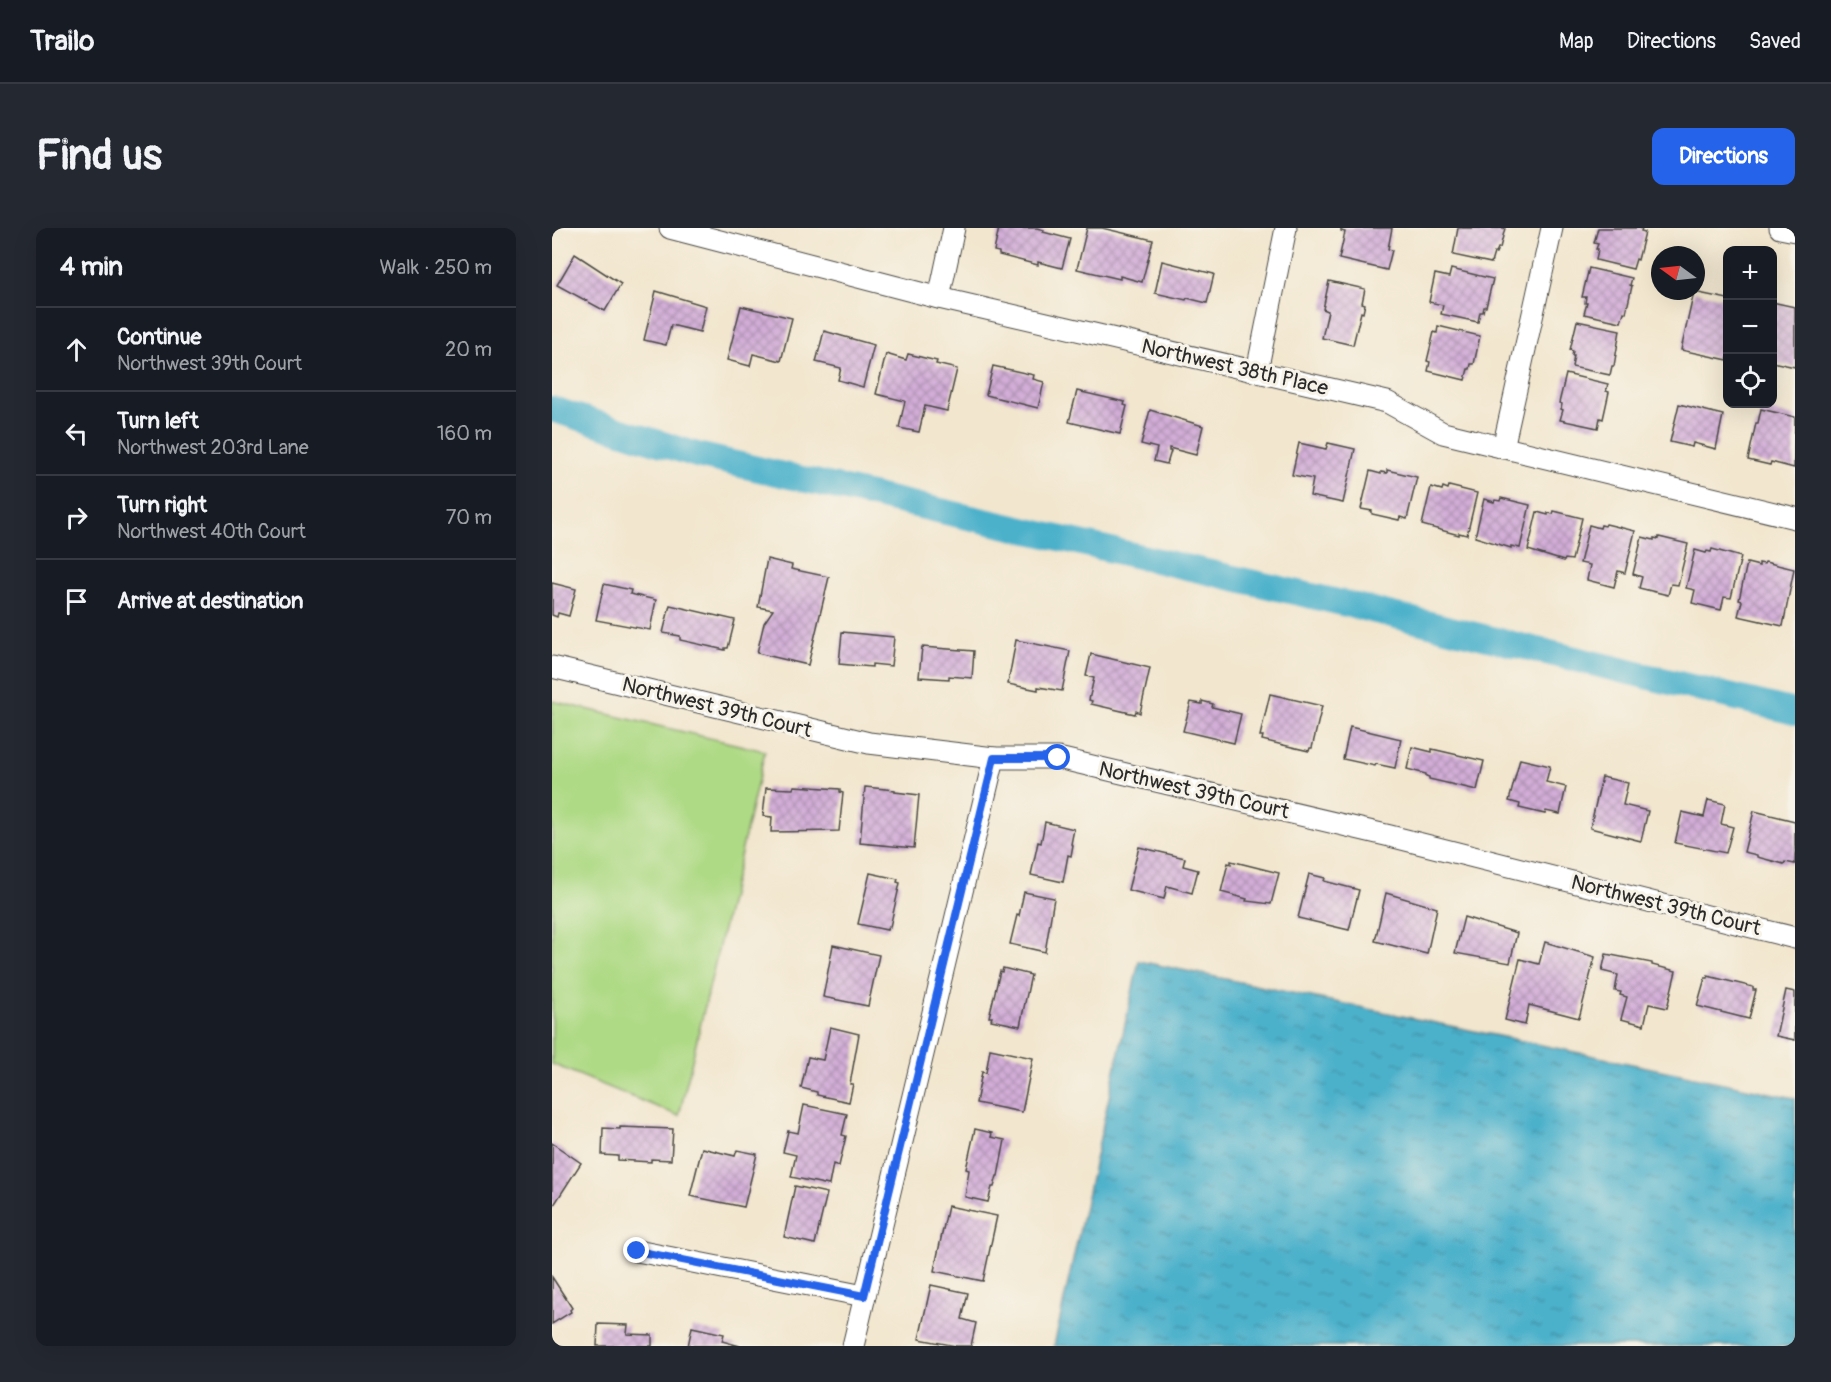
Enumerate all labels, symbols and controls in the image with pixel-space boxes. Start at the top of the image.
text: Trailo [30,24,94,59]
text: Map [1559,28,1594,55]
text: Directions [1627,28,1716,55]
text: Saved [1749,28,1801,55]
button: Directions [1652,128,1795,185]
text: Find us [36,130,162,182]
north arrow [1651,246,1705,300]
map controls [1723,246,1777,408]
button: + [1723,246,1777,300]
text: 4 min [60,251,123,283]
text: Walk · 250 m [380,255,492,280]
button: − [1723,300,1777,354]
text: Continue [117,323,201,351]
icon: ahead [60,333,93,366]
street label: Northwest 38th Place [1139,333,1331,402]
text: 20 m [445,337,492,362]
text: Northwest 39th Court [117,351,302,376]
button: locate [1723,354,1777,408]
text: Turn left [117,407,199,435]
icon: left [60,417,93,450]
text: 160 m [437,421,492,446]
text: Northwest 203rd Lane [117,435,309,460]
text: Turn right [117,491,207,519]
icon: right [60,501,93,534]
text: 70 m [446,505,492,530]
text: Northwest 40th Court [117,519,306,544]
icon: arrive [60,585,93,618]
text: Arrive at destination [117,587,303,615]
street label: Northwest 39th Court [619,671,815,744]
route start [1044,744,1070,770]
street label: Northwest 39th Court [1096,755,1292,826]
street label: Northwest 39th Court [1568,869,1764,942]
route end [623,1237,649,1263]

